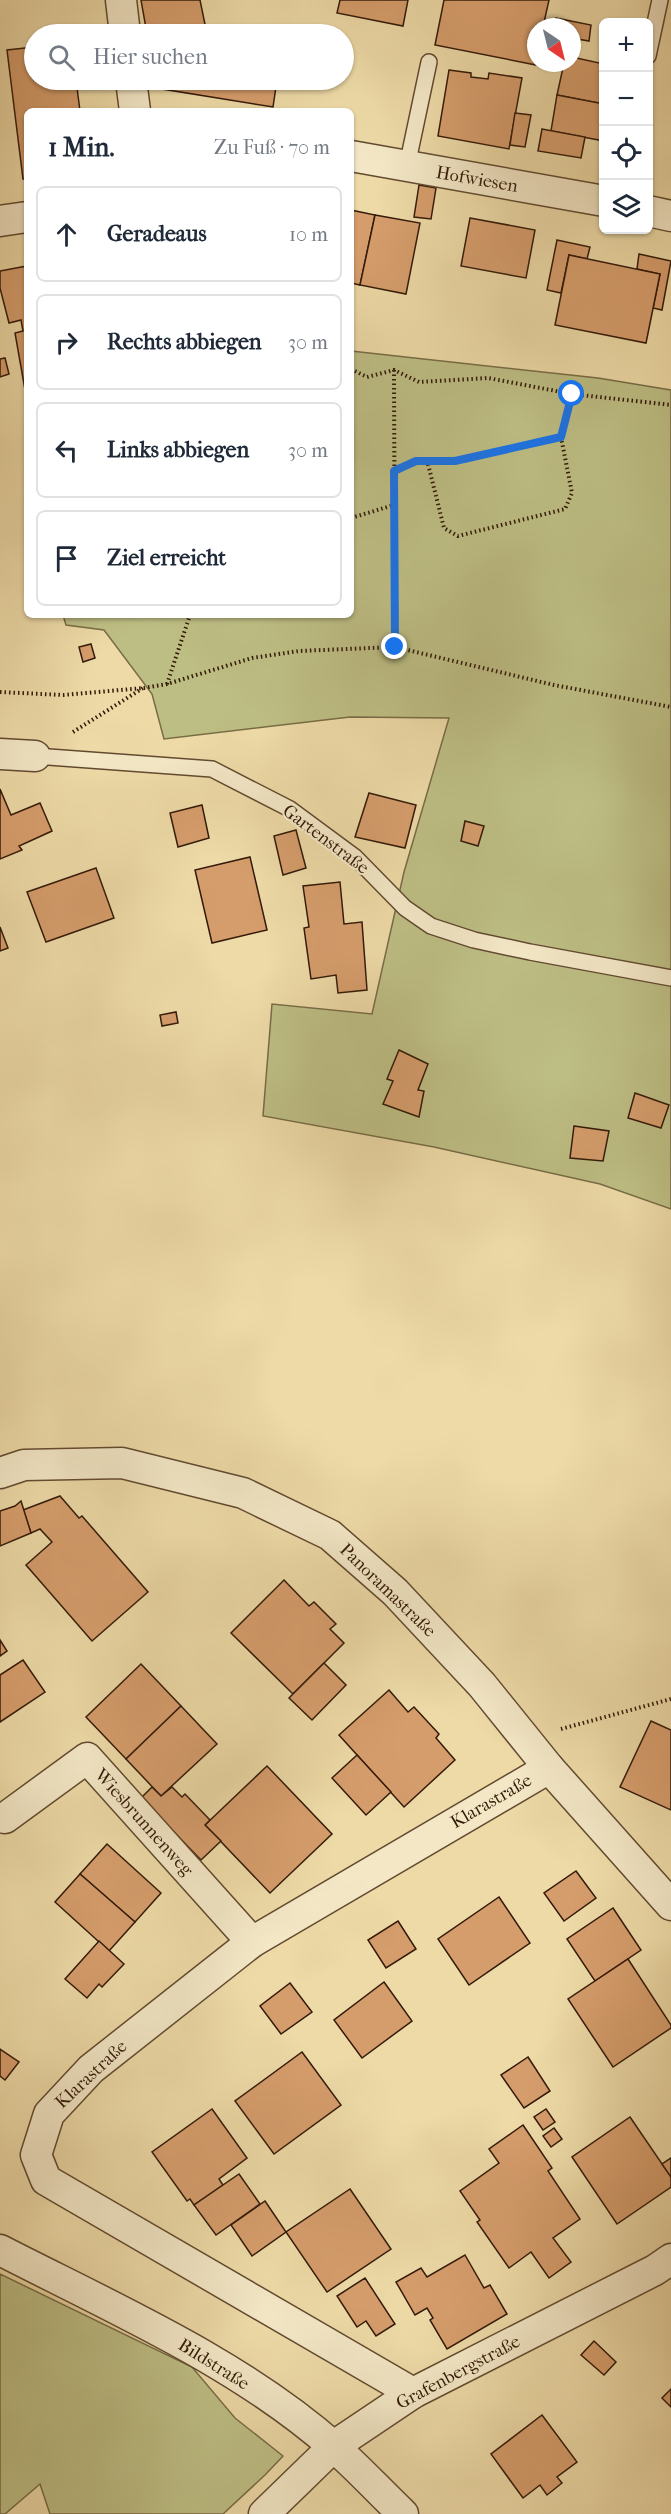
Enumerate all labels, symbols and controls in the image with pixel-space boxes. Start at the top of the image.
north arrow [527,18,581,72]
map controls [599,18,653,234]
button: + [599,18,653,72]
search box [24,24,354,90]
icon: search [45,41,78,74]
text: Hier suchen [93,44,208,70]
button: − [599,72,653,126]
button: locate [599,126,653,180]
text: 1 Min. [48,132,114,163]
text: Zu Fuß · 70 m [214,136,330,159]
street label: Hofwiesen [434,162,520,197]
button: layers [599,180,653,234]
icon: ahead [50,218,83,251]
text: Geradeaus [107,221,207,247]
text: 10 m [289,223,328,246]
icon: right [50,326,83,359]
text: Rechts abbiegen [107,329,262,355]
text: 30 m [288,331,328,354]
route start [558,380,584,406]
icon: left [50,434,83,467]
text: Links abbiegen [107,437,249,463]
text: 30 m [288,439,328,462]
icon: arrive [50,542,83,575]
text: Ziel erreicht [107,545,226,571]
route end [381,633,407,659]
street label: Gartenstraße [278,800,373,879]
street label: Panoramastraße [335,1539,440,1642]
street label: Wiesbrunnenweg [89,1764,197,1881]
street label: Klarastraße [447,1770,536,1833]
street label: Klarastraße [51,2036,132,2113]
street label: Grafenbergstraße [393,2331,524,2414]
street label: Bildstraße [174,2334,253,2394]

